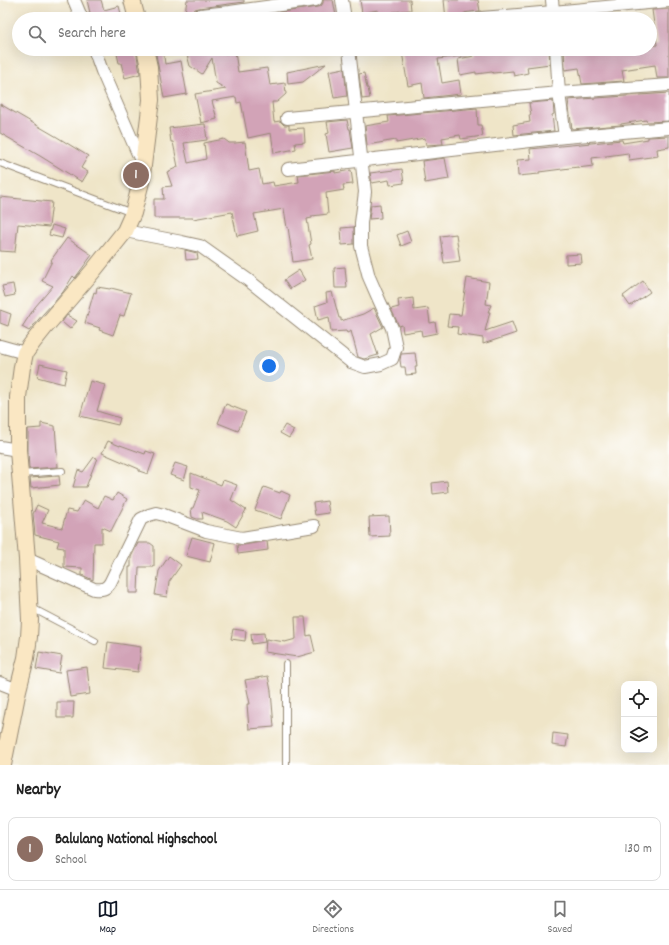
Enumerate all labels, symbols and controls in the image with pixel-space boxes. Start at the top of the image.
search box [12,12,657,56]
icon: search [26,23,48,45]
text: Search here [58,23,126,45]
pin: 1 [123,160,149,190]
your location [259,356,279,376]
map controls [621,681,657,753]
button: locate [621,681,657,717]
button: layers [621,717,657,753]
text: Nearby [16,779,60,803]
text: Balulang National Highschool [55,829,217,851]
text: 1 [29,840,31,859]
text: 130 m [624,840,652,859]
text: School [55,851,87,870]
tab: Map [97,898,119,938]
tab: Directions [312,898,354,938]
tab: Saved [548,898,572,938]

